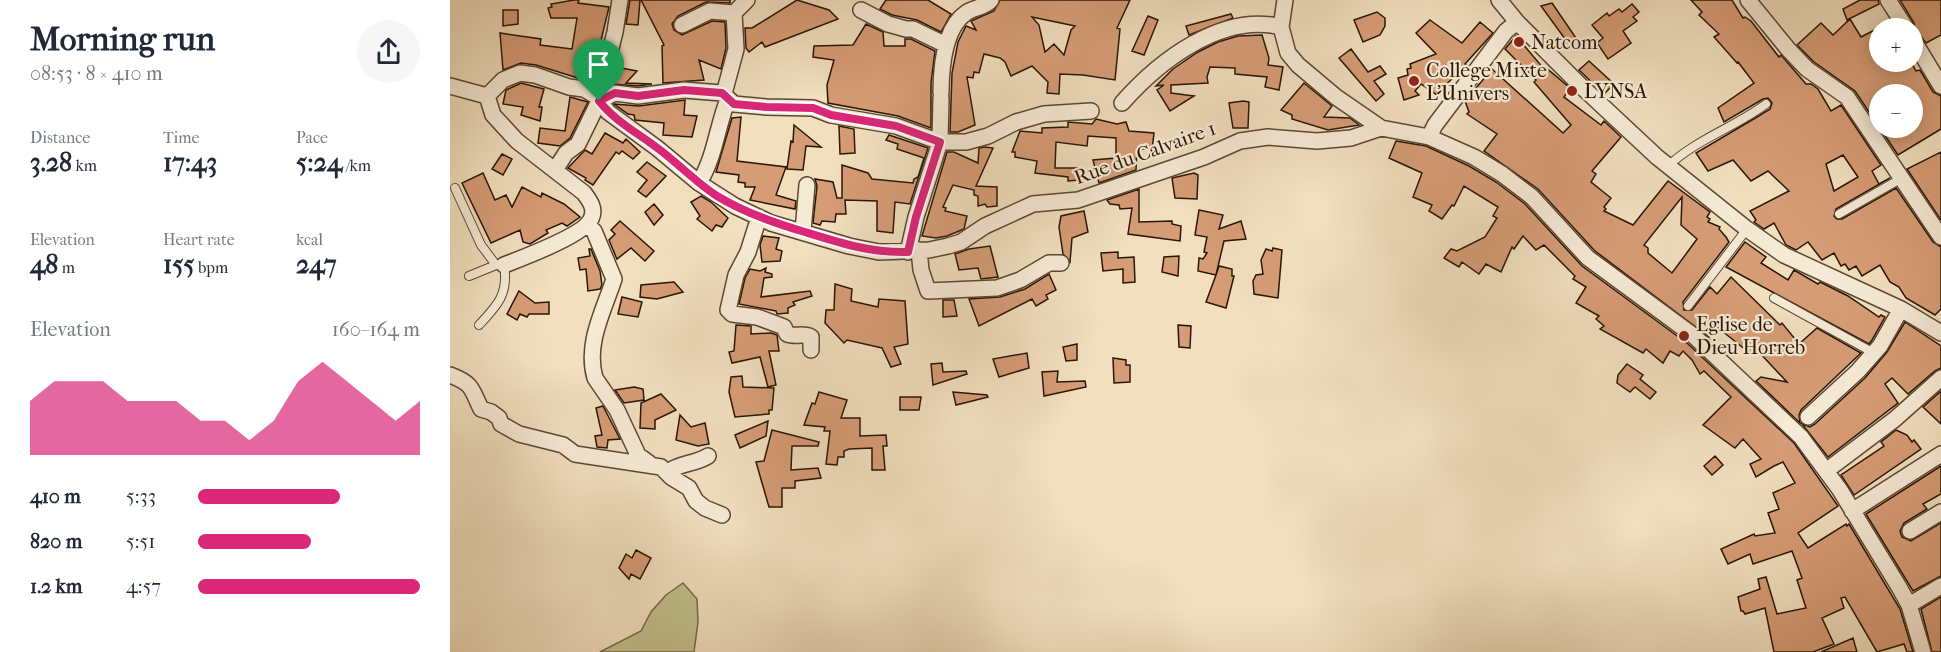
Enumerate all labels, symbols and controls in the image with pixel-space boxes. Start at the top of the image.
map controls [1869,18,1923,138]
button: + [1869,18,1923,72]
text: Morning run [30,20,215,59]
button: share [357,20,420,83]
place label: Natcom [1531,31,1598,54]
marker: Natcom [1512,35,1526,49]
pin [573,39,624,101]
icon: arrive [582,48,615,81]
place label: College Mixte L'Univers [1426,59,1547,105]
text: 08:53 · 8 × 410 m [30,62,163,85]
marker: College Mixte L'Univers [1407,74,1421,88]
place label: LYNSA [1584,80,1648,103]
marker: LYNSA [1565,84,1579,98]
button: − [1869,84,1923,138]
street label: Rue du Calvaire 1 [1071,117,1219,189]
text: Distance [30,128,90,147]
text: Time [163,128,199,147]
text: Pace [296,128,328,147]
text: 3.28 [30,147,72,178]
text: 17:43 [163,147,217,178]
text: 5:24 [296,147,342,178]
text: km [72,156,97,175]
text: /km [342,156,371,175]
text: Elevation [30,230,95,249]
text: Heart rate [163,230,235,249]
text: kcal [296,230,323,249]
text: 48 [30,249,58,280]
text: 155 [163,249,195,280]
text: 247 [296,249,337,280]
text: m [58,258,75,277]
text: bpm [195,258,228,277]
place label: Eglise de Dieu Horreb [1696,313,1805,359]
text: Elevation [30,318,111,341]
text: 160–164 m [332,318,420,341]
marker: Eglise de Dieu Horreb [1677,329,1691,343]
text: 410 m [30,485,81,508]
text: 5:33 [126,485,156,508]
text: 820 m [30,530,82,553]
text: 5:51 [126,530,155,553]
text: 1.2 km [30,575,83,598]
text: 4:57 [126,575,161,598]

